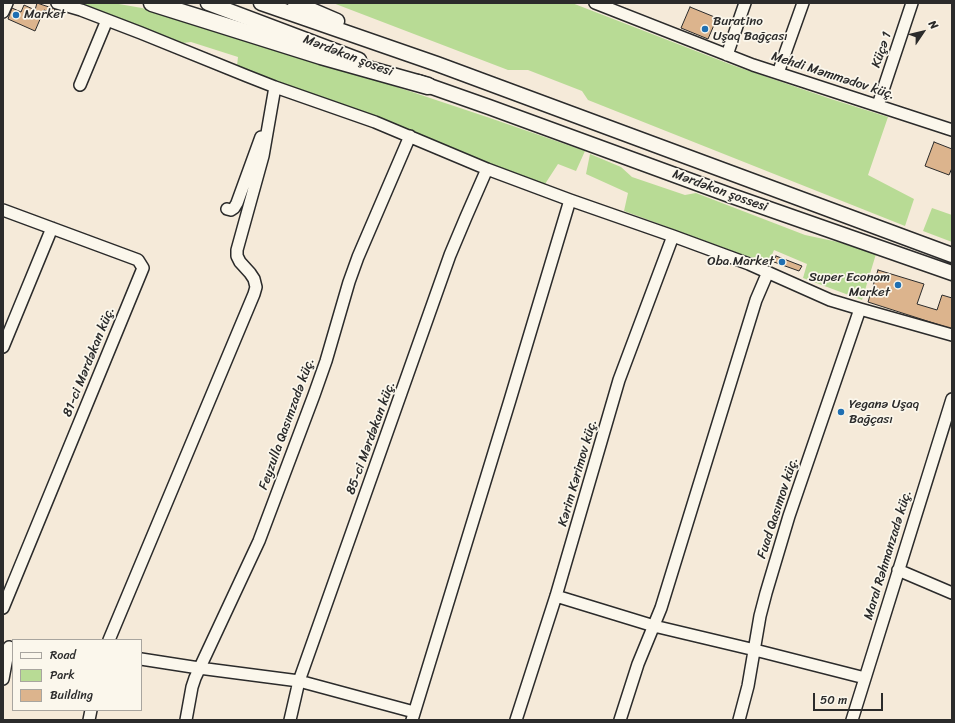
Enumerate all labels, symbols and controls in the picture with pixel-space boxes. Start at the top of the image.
place label: Market [24,7,65,23]
marker: Market [11,10,21,20]
north arrow [903,12,943,52]
place label: Buratino Uşaq Bağçası [713,14,788,45]
text: N [923,16,943,33]
marker: Buratino Uşaq Bağçası [700,24,710,34]
street label: Küçə 1 [869,30,895,70]
street label: Mərdəkan şosesi [301,32,395,80]
street label: Mehdi Məmmədov küç. [769,49,897,103]
street label: Mərdəkan şossesi [670,167,770,215]
place label: Oba Market [707,254,774,270]
marker: Oba Market [777,257,787,267]
place label: Super Econom Market [809,270,890,301]
marker: Super Econom Market [893,280,903,290]
street label: 81-ci Mərdəkan küç. [60,305,118,419]
street label: Feyzulla Qasımzadə küç. [256,356,318,492]
street label: 85-ci Mərdəkan küç. [343,379,399,497]
place label: Yeganə Uşaq Bağçası [849,397,919,428]
marker: Yeganə Uşaq Bağçası [836,407,846,417]
street label: Kərim Kərimov küç. [555,418,601,528]
street label: Fuad Qasımov küç. [754,455,802,561]
street label: Maral Rəhmanzadə küç. [861,488,915,622]
legend [12,639,142,711]
text: Road [50,644,76,666]
text: Park [50,664,75,686]
text: Building [50,684,93,706]
scale bar [815,685,885,711]
text: 50 m [820,689,847,711]

